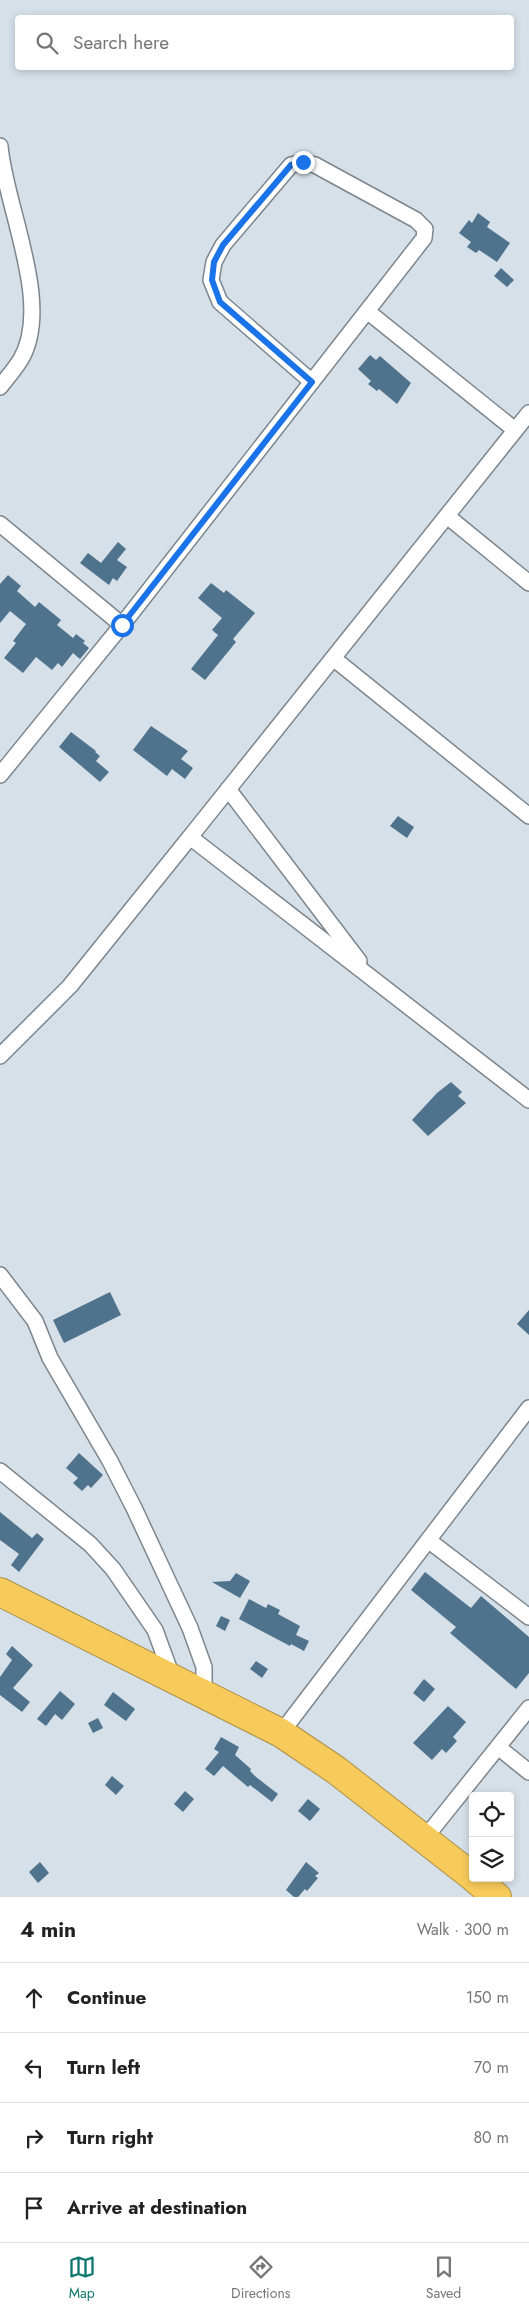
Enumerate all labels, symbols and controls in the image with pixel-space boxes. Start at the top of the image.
search box [15,15,514,70]
icon: search [33,29,61,57]
text: Search here [73,29,169,56]
route end [292,151,315,174]
route start [111,614,134,637]
map controls [469,1792,514,1882]
button: locate [469,1792,514,1837]
button: layers [469,1837,514,1882]
text: 4 min [20,1915,76,1945]
text: Walk · 300 m [417,1918,509,1941]
icon: ahead [20,1984,48,2012]
text: Continue [67,1984,146,2011]
text: 150 m [466,1986,509,2009]
icon: left [20,2054,48,2082]
text: Turn left [67,2054,140,2081]
text: 70 m [474,2056,509,2079]
icon: right [20,2124,48,2152]
text: Turn right [67,2124,153,2151]
text: 80 m [473,2126,509,2149]
icon: arrive [20,2194,48,2222]
text: Arrive at destination [67,2194,247,2221]
tab: Map [68,2253,96,2303]
tab: Directions [231,2253,290,2303]
tab: Saved [426,2253,461,2303]

